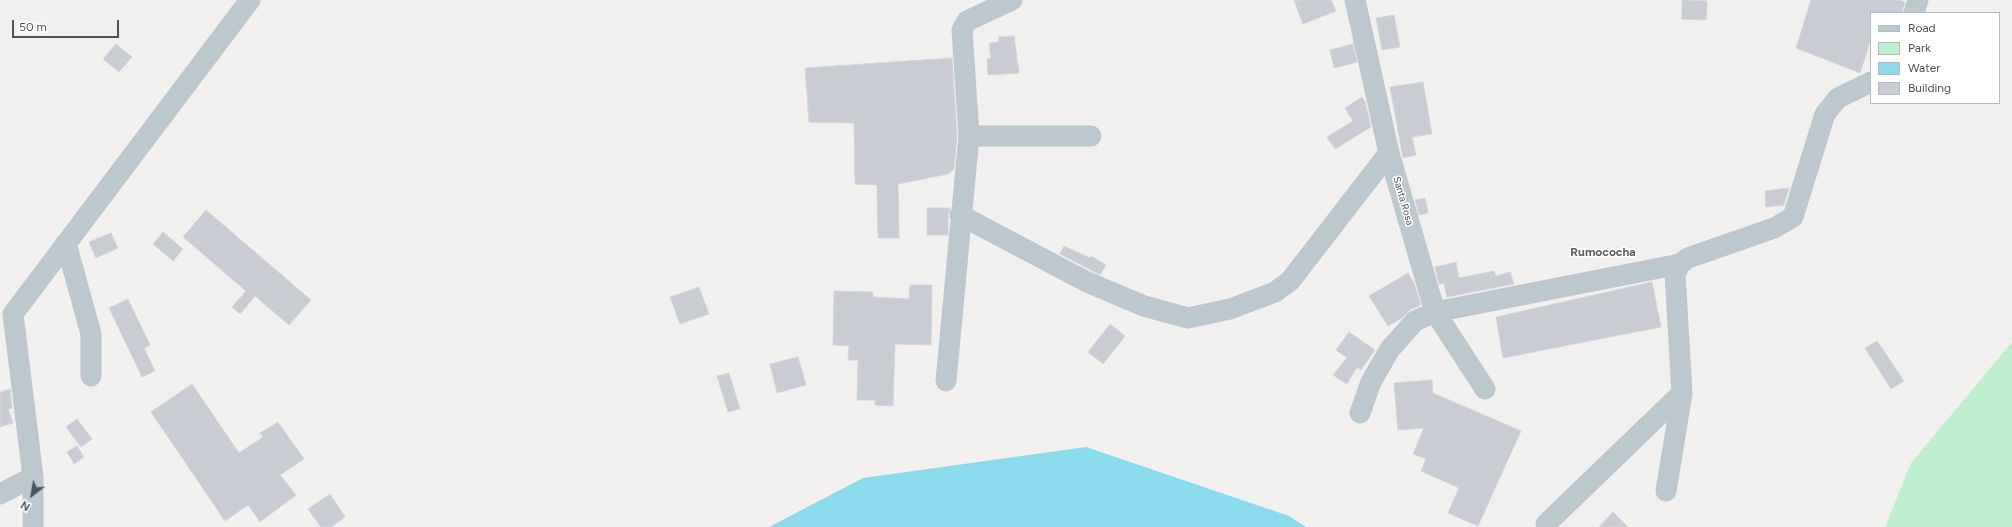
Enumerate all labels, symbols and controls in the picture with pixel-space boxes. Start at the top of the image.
scale bar [14,12,121,38]
legend [1870,12,2000,104]
text: 50 m [19,20,47,34]
text: Road [1908,21,1936,35]
text: Park [1908,41,1931,55]
text: Water [1908,61,1940,75]
text: Building [1908,81,1951,95]
street label: Santa Rosa [1390,175,1416,227]
district label: Rumococha [1570,245,1636,259]
north arrow [12,475,52,515]
text: N [19,498,33,513]

